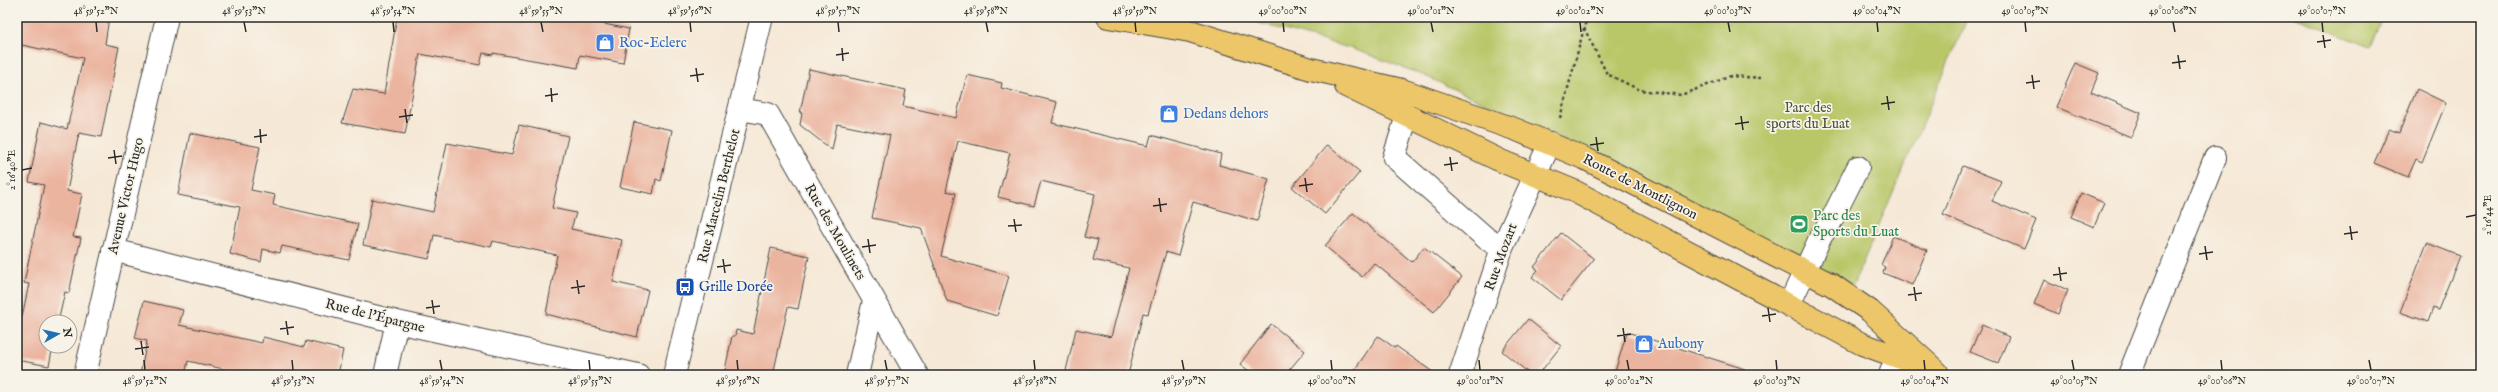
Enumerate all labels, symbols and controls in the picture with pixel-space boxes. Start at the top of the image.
text: 48°59'52"N [74,5,119,18]
text: 48°59'53"N [222,5,266,18]
text: 48°59'54"N [371,5,416,18]
text: 48°59'55"N [519,5,563,18]
text: 48°59'56"N [668,5,712,18]
text: 48°59'57"N [816,5,861,18]
text: 48°59'58"N [964,5,1008,18]
text: 48°59'59"N [1113,5,1158,18]
text: 49°00'00"N [1259,5,1308,18]
text: 49°00'01"N [1407,5,1455,18]
text: 49°00'02"N [1556,5,1604,18]
text: 49°00'03"N [1704,5,1752,18]
text: 49°00'04"N [1853,5,1902,18]
text: 49°00'05"N [2001,5,2049,18]
text: 49°00'06"N [2149,5,2197,18]
text: 49°00'07"N [2298,5,2346,18]
shop icon: Roc-Eclerc [594,32,616,54]
place label: Roc-Eclerc [619,34,687,52]
park label: Parc des sports du Luat [1766,99,1850,133]
shop icon: Dedans dehors [1158,103,1180,125]
place label: Dedans dehors [1183,105,1269,123]
street label: Rue Marcelin Berthelot [694,127,744,265]
street label: Avenue Victor Hugo [104,135,148,257]
text: 2°16'40"E [6,150,19,190]
street label: Route de Montlignon [1579,150,1701,224]
street label: Rue des Moulinets [800,181,870,283]
text: 2°16'44"E [2482,195,2495,235]
place label: Parc des Sports du Luat [1813,207,1899,241]
sports icon: Parc des Sports du Luat [1788,213,1810,235]
street label: Rue Mozart [1481,221,1522,293]
bus stop icon: Grille Dorée [674,276,696,298]
place label: Grille Dorée [699,278,773,296]
street label: Rue de l'Épargne [323,294,427,337]
north arrow [38,314,78,354]
text: N [59,326,75,339]
shop icon: Aubony [1633,333,1655,355]
place label: Aubony [1657,335,1704,353]
text: 48°59'52"N [123,375,168,388]
text: 48°59'53"N [271,375,315,388]
text: 48°59'54"N [420,375,465,388]
text: 48°59'55"N [568,375,612,388]
text: 48°59'56"N [716,375,760,388]
text: 48°59'57"N [865,375,910,388]
text: 48°59'58"N [1013,375,1057,388]
text: 48°59'59"N [1162,375,1207,388]
text: 49°00'00"N [1308,375,1357,388]
text: 49°00'01"N [1456,375,1504,388]
text: 49°00'02"N [1605,375,1653,388]
text: 49°00'03"N [1753,375,1801,388]
text: 49°00'04"N [1901,375,1950,388]
text: 49°00'05"N [2050,375,2098,388]
text: 49°00'06"N [2198,375,2246,388]
text: 49°00'07"N [2347,375,2395,388]

